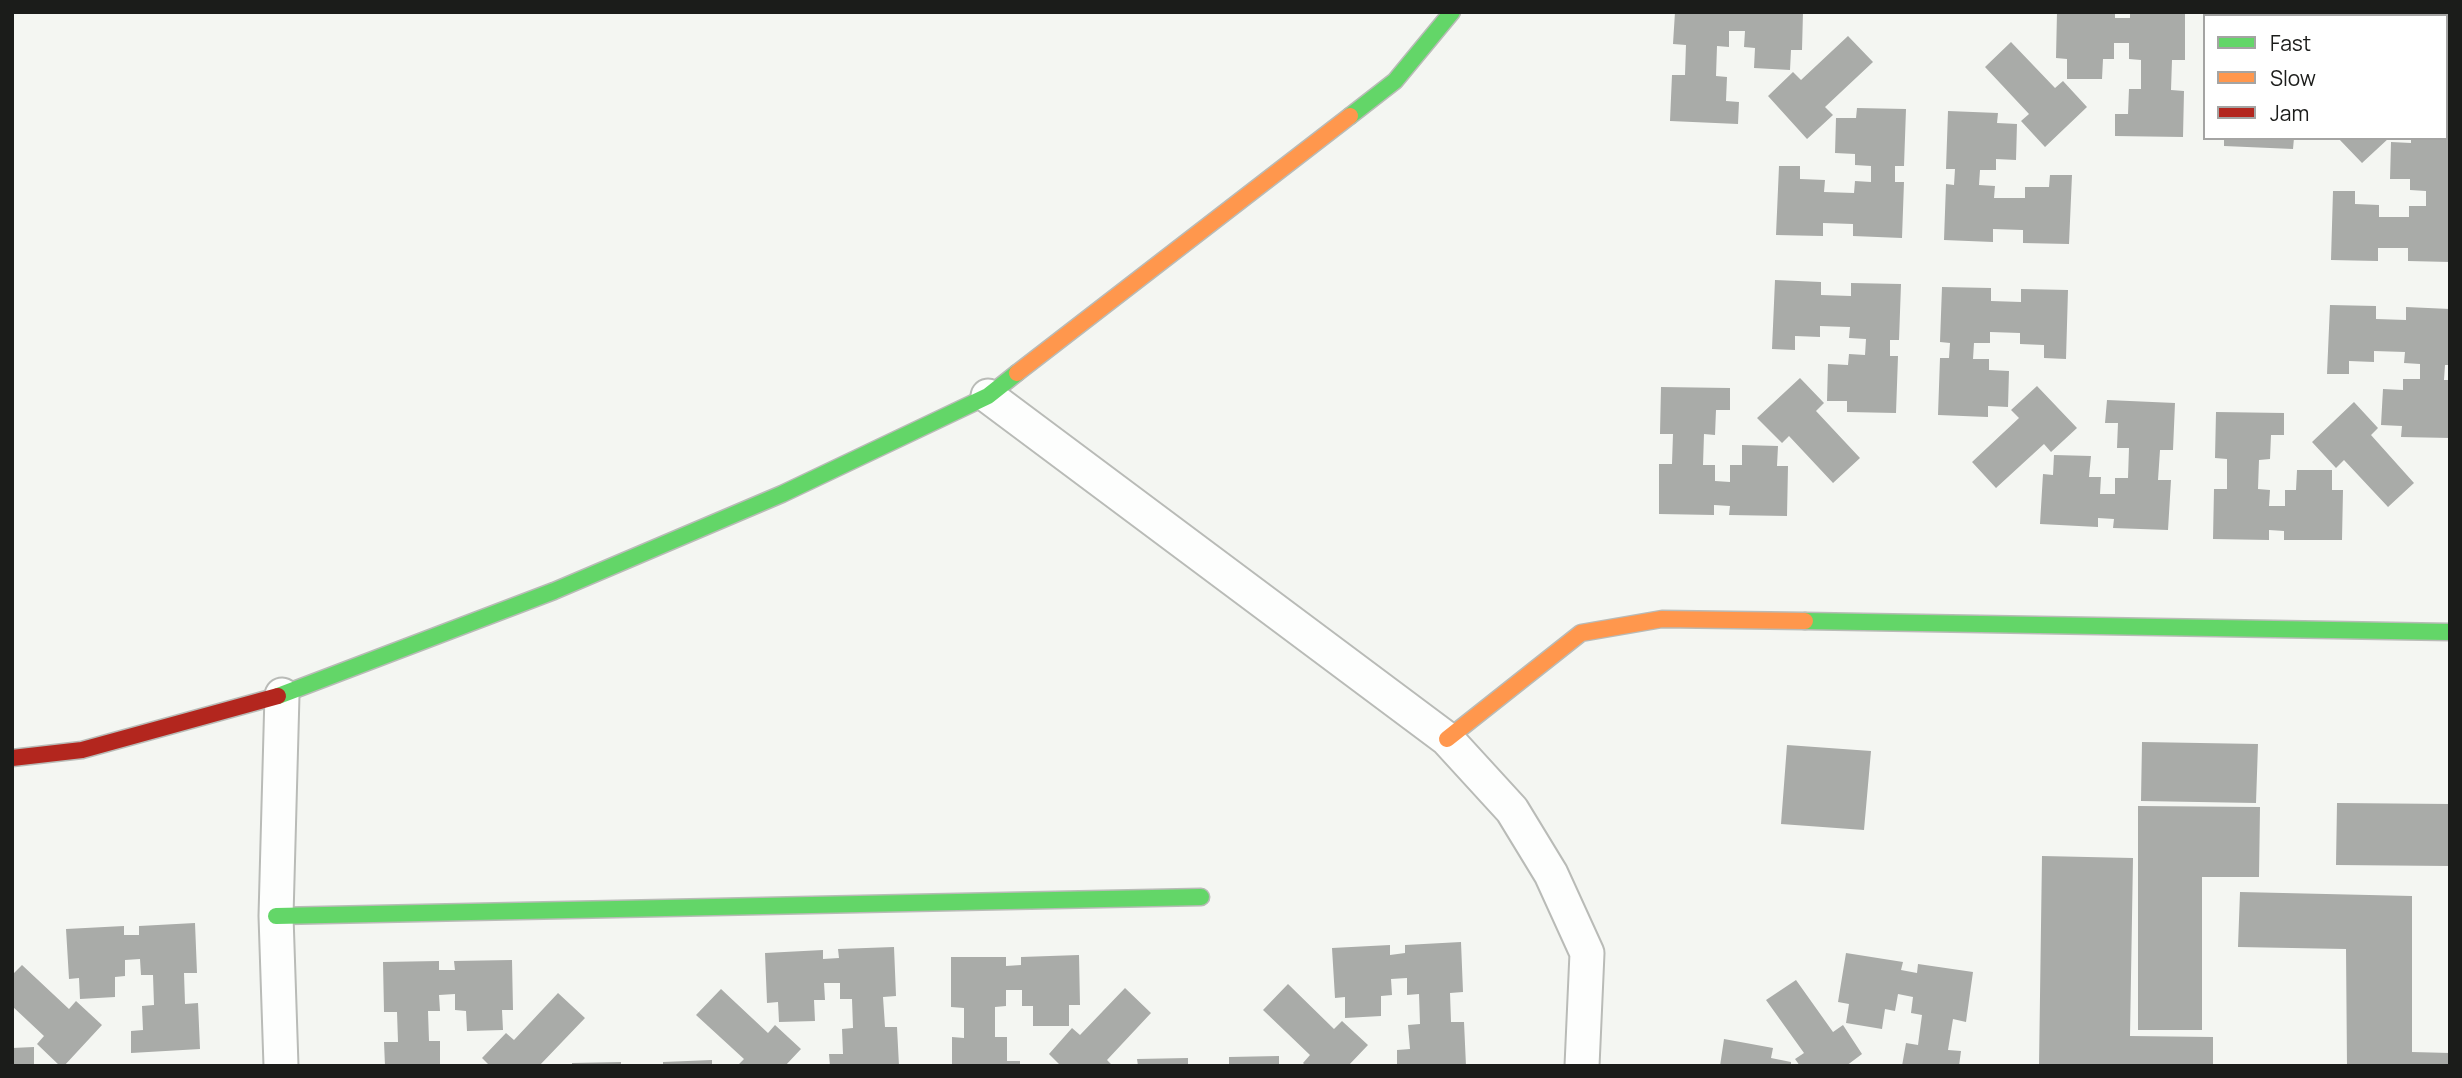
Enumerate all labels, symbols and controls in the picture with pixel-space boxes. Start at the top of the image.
legend [2203,14,2448,140]
text: Fast [2270,29,2311,57]
text: Slow [2270,64,2316,92]
text: Jam [2270,99,2309,127]

